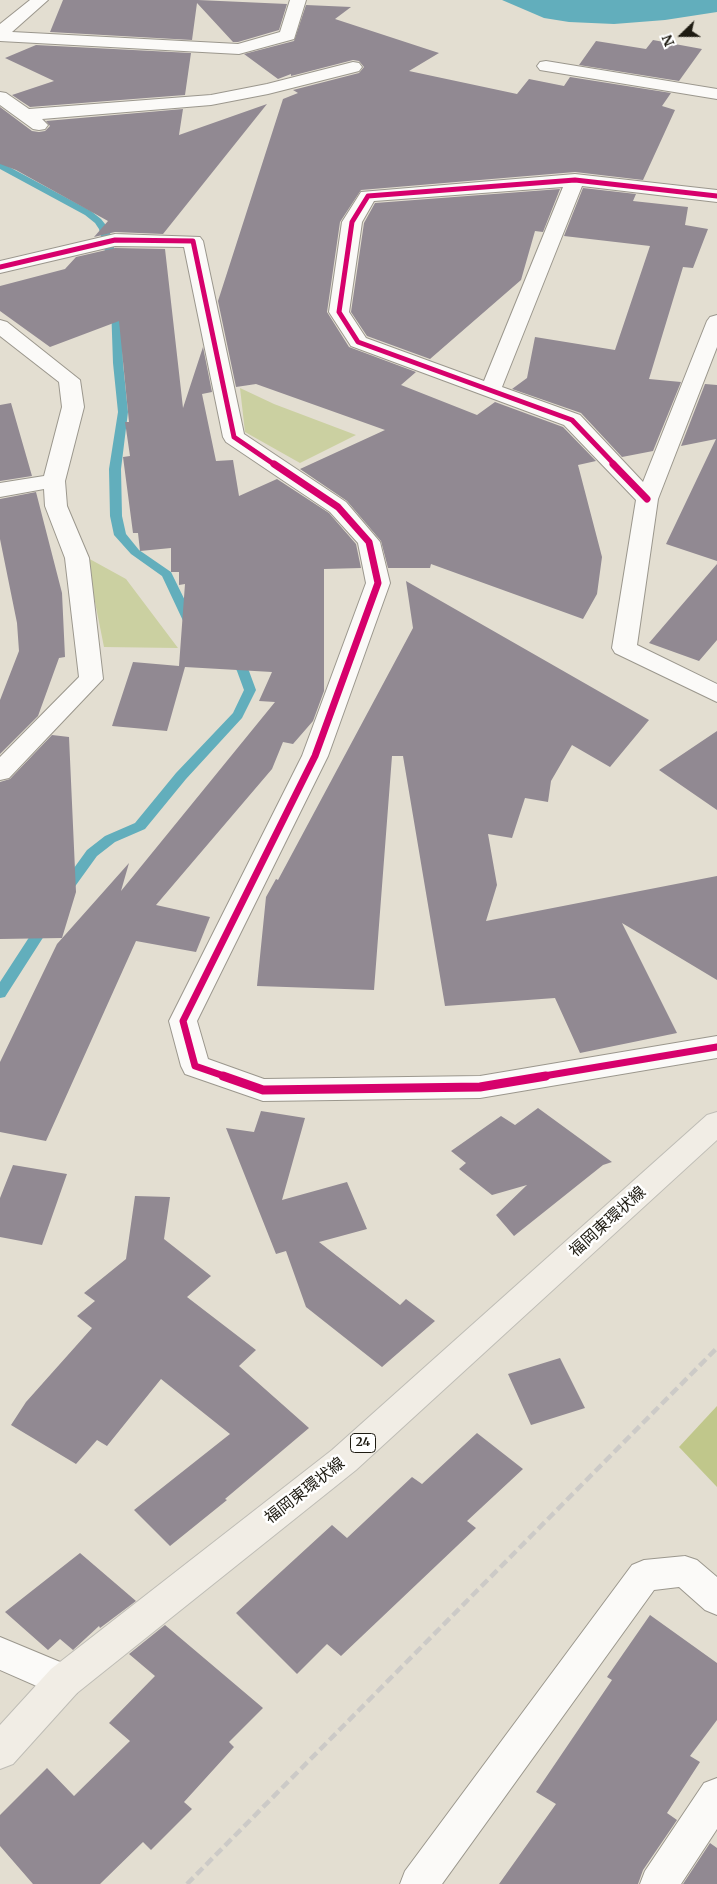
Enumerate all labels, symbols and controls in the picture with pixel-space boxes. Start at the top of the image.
north arrow [657,10,707,60]
text: N [658,32,679,49]
street label: 福岡東環状線 [566,1183,650,1261]
road number: 24 [350,1434,376,1452]
street label: 福岡東環状線 [261,1454,349,1528]

